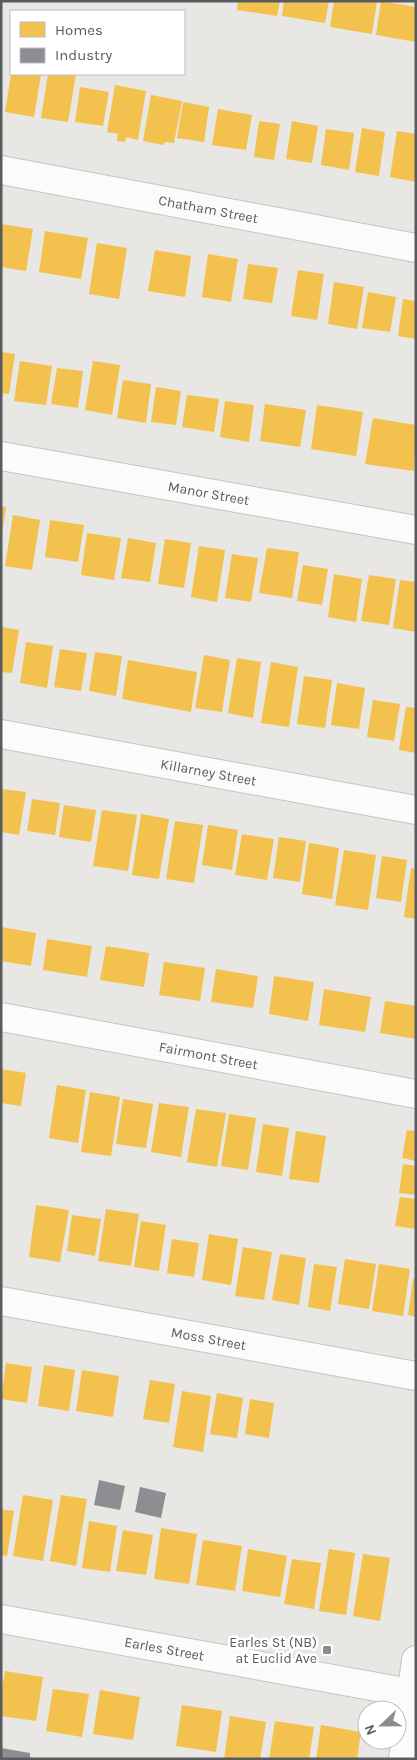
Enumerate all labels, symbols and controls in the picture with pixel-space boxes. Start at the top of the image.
legend [10,10,185,75]
text: Homes [55,21,103,39]
text: Industry [55,46,112,64]
street label: Chatham Street [157,191,260,227]
street label: Manor Street [167,477,251,509]
street label: Killarney Street [159,755,258,789]
street label: Fairmont Street [158,1038,259,1073]
street label: Moss Street [170,1323,248,1354]
street label: Earles Street [123,1633,206,1664]
place label: Earles St (NB) at Euclid Ave [229,1634,317,1667]
marker: Earles St (NB) at Euclid Ave [321,1644,333,1656]
north arrow [357,1700,407,1750]
text: N [361,1722,380,1738]

